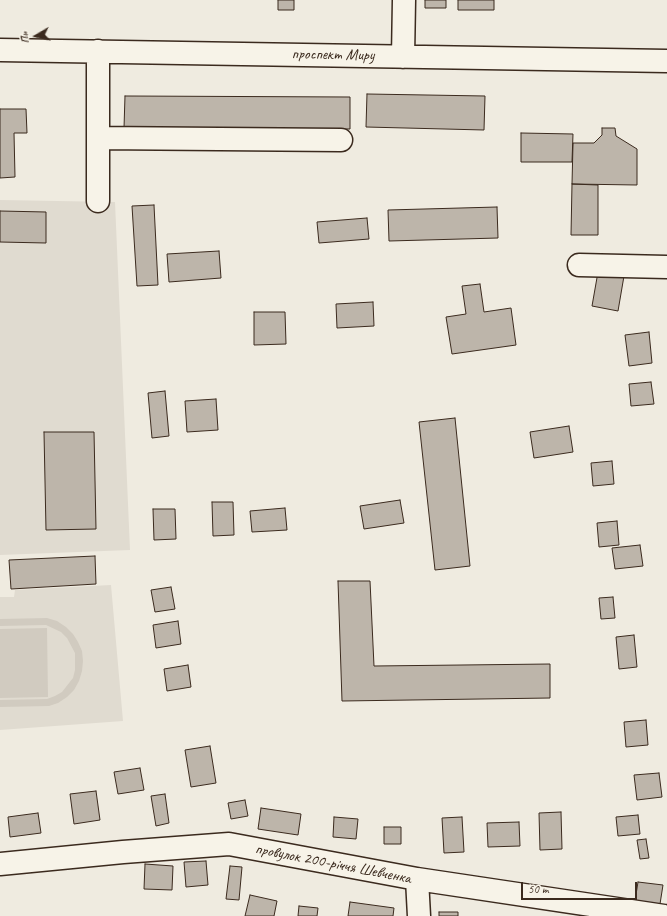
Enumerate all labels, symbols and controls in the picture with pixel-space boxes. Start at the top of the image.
north arrow [16,16,56,56]
text: Пн [16,31,32,45]
street label: проспект Миру [291,45,375,65]
street label: провулок 200-річчя Шевченка [253,839,413,889]
scale bar [523,874,639,900]
text: 50 m [528,881,548,897]

